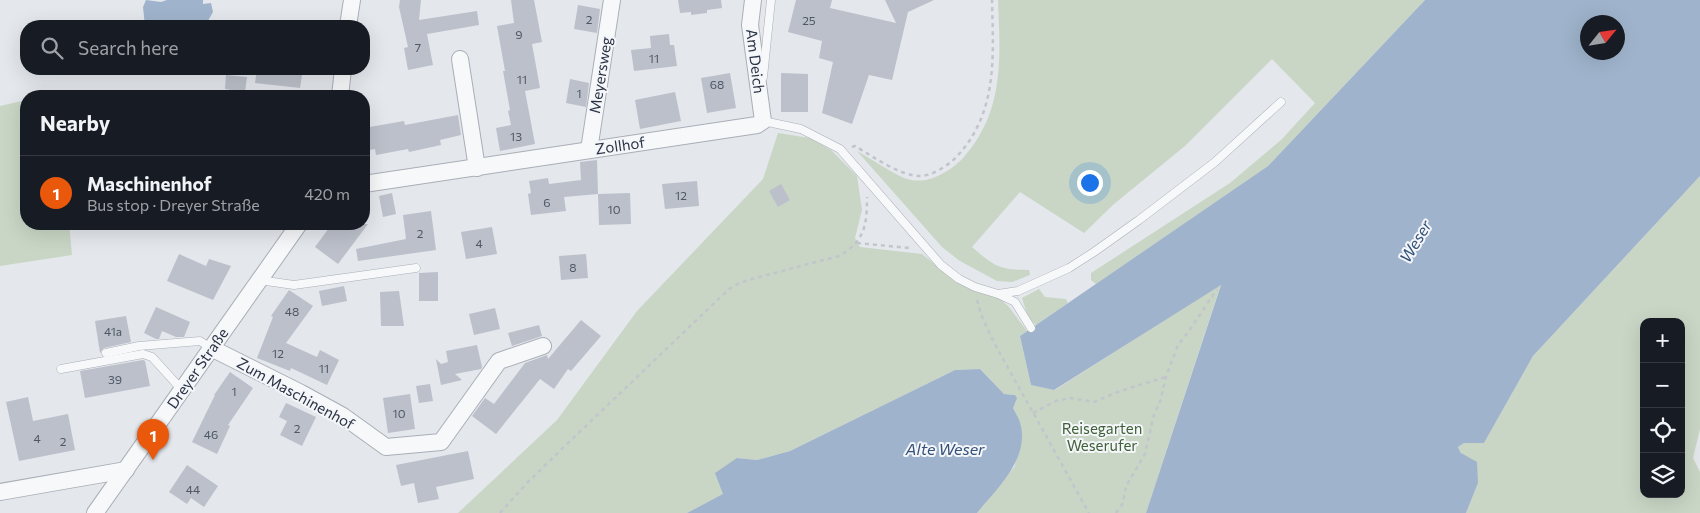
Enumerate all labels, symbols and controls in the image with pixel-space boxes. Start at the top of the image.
house number: 2 [586,12,593,26]
house number: 25 [802,13,816,27]
north arrow [1580,15,1625,60]
search box [20,20,370,75]
house number: 9 [515,27,523,41]
street label: Am Deich [743,28,769,94]
icon: search [38,34,66,62]
street label: Meyersweg [585,35,615,115]
text: Search here [78,36,178,59]
house number: 7 [415,40,421,54]
house number: 11 [649,51,659,65]
house number: 11 [517,72,527,86]
house number: 68 [710,77,724,91]
house number: 1 [576,86,582,100]
text: Nearby [40,110,110,135]
house number: 13 [510,129,522,143]
street label: Zollhof [594,133,646,157]
your location [1077,170,1103,196]
text: Maschinenhof [87,172,212,195]
text: 1 [52,184,60,203]
text: 420 m [304,184,350,203]
house number: 12 [675,188,687,202]
text: Bus stop · Dreyer Straße [87,195,260,214]
house number: 6 [543,195,551,209]
house number: 10 [608,202,621,216]
water label: Weser [1395,216,1435,266]
house number: 2 [417,226,424,240]
house number: 4 [475,236,483,250]
house number: 8 [569,260,577,274]
house number: 48 [285,304,299,318]
map controls [1640,318,1685,498]
button: + [1640,318,1685,363]
house number: 41a [104,324,122,338]
street label: Dreyer Straße [163,324,231,412]
house number: 12 [272,346,284,360]
street label: Zum Maschinenhof [234,353,358,433]
house number: 11 [319,361,329,375]
button: − [1640,363,1685,408]
house number: 39 [108,372,122,386]
house number: 1 [231,384,237,398]
house number: 10 [393,406,406,420]
button: locate [1640,408,1685,453]
pin: 1 [137,419,169,460]
park label: Reisegarten Weserufer [1062,419,1142,454]
house number: 2 [294,421,301,435]
house number: 46 [204,427,218,441]
house number: 4 [33,431,41,445]
house number: 2 [60,434,67,448]
water label: Alte Weser [905,439,985,458]
button: layers [1640,453,1685,498]
house number: 44 [186,482,200,496]

